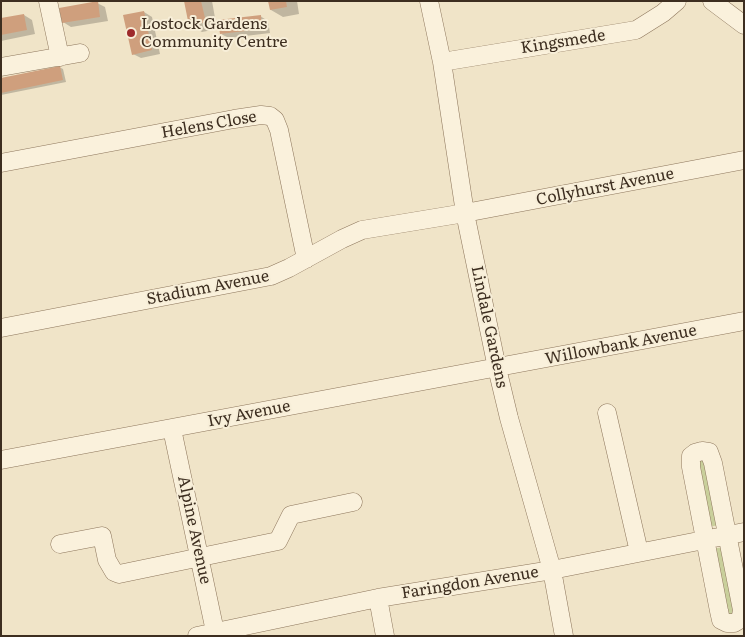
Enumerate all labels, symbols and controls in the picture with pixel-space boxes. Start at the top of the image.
place label: Lostock Gardens Community Centre [141,14,288,52]
street label: Kingsmede [519,26,607,58]
marker: Lostock Gardens Community Centre [125,27,137,39]
street label: Helens Close [160,107,258,143]
street label: Collyhurst Avenue [534,164,676,210]
street label: Lindale Gardens [467,264,511,390]
street label: Stadium Avenue [145,267,271,309]
street label: Willowbank Avenue [544,321,698,369]
street label: Ivy Avenue [206,397,292,431]
street label: Alpine Avenue [173,474,215,586]
street label: Faringdon Avenue [400,563,540,603]

